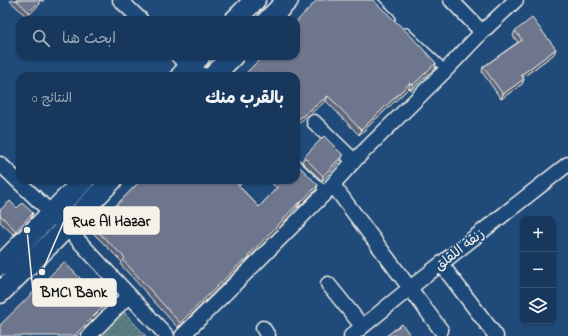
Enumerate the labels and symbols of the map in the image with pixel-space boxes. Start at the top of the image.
callout: Rue Al Hazar [64,207,159,234]
text: Rue Al Hazar [71,211,151,233]
street label: زنقة اللقلق [430,224,489,276]
callout: BMCI Bank [33,279,116,306]
text: BMCI Bank [40,282,108,304]

